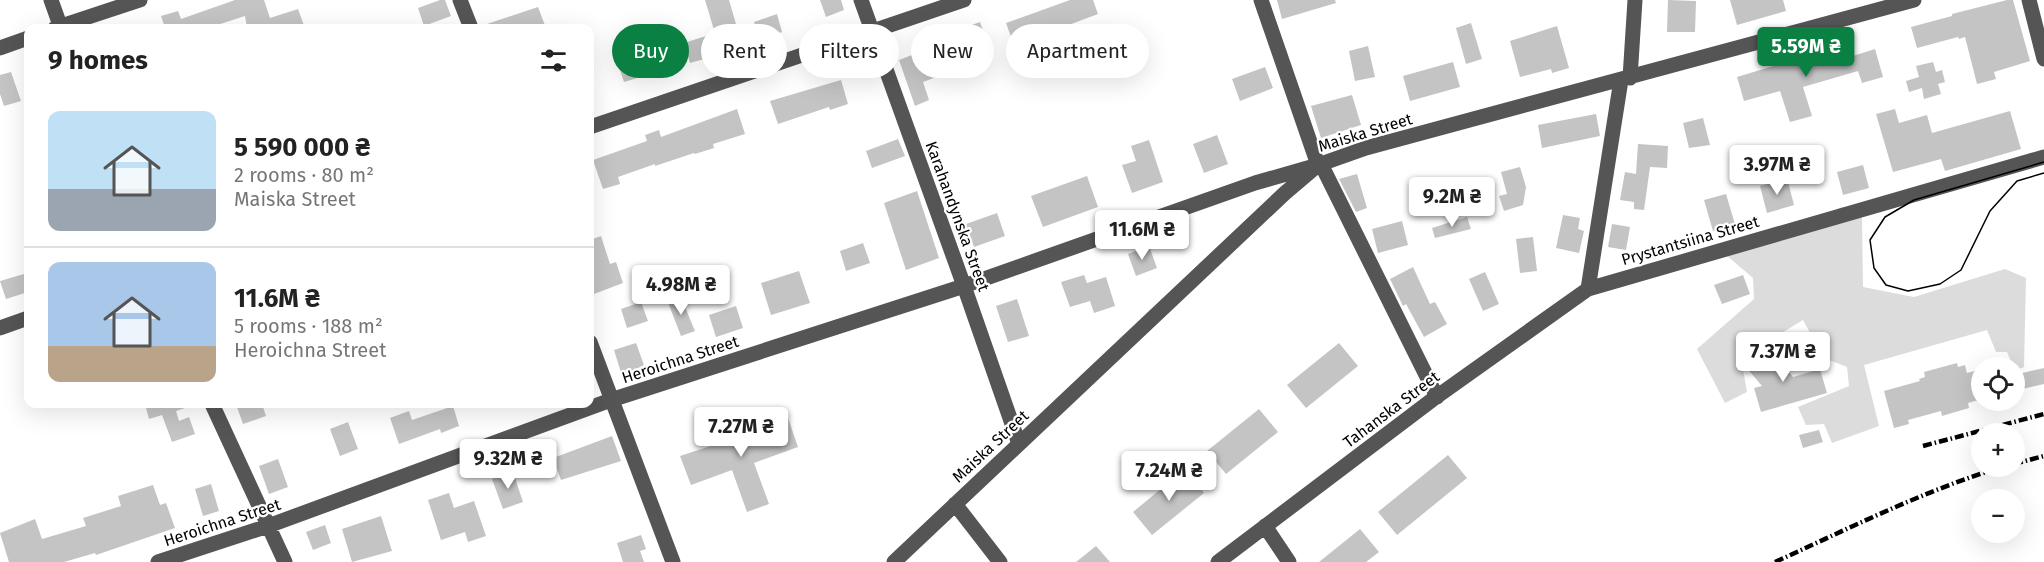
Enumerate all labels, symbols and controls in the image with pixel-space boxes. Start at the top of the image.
chip: Buy [612,24,689,78]
chip: Rent [701,24,787,78]
chip: Filters [799,24,899,78]
chip: New [911,24,994,78]
chip: Apartment [1006,24,1149,78]
pin: 5.59M ₴ [1751,27,1861,78]
text: 5.59M ₴ [1771,34,1841,58]
icon: filters [537,44,570,77]
text: 9 homes [48,45,148,76]
street label: Maiska Street [1316,109,1415,156]
text: 5 590 000 ₴ [234,132,370,163]
icon: home [96,135,168,207]
street label: Karahandynska Street [922,139,994,294]
pin: 3.97M ₴ [1722,145,1832,196]
text: 3.97M ₴ [1743,152,1811,176]
text: 2 rooms · 80 m² [234,163,374,187]
pin: 9.2M ₴ [1403,177,1501,228]
text: 9.2M ₴ [1423,184,1481,208]
text: Maiska Street [234,187,356,211]
pin: 11.6M ₴ [1087,210,1197,261]
street label: Prystantsiina Street [1619,212,1761,269]
text: 11.6M ₴ [1109,217,1175,241]
pin: 4.98M ₴ [626,265,736,316]
text: 4.98M ₴ [646,272,716,296]
text: 11.6M ₴ [234,283,320,314]
icon: home [96,286,168,358]
text: 5 rooms · 188 m² [234,314,383,338]
street label: Heroichna Street [619,332,741,387]
pin: 7.37M ₴ [1728,332,1838,383]
text: Heroichna Street [234,338,386,362]
text: 7.37M ₴ [1750,339,1816,363]
map controls [1971,357,2025,543]
button: locate [1971,357,2025,411]
street label: Tahanska Street [1339,367,1443,452]
street label: Maiska Street [948,406,1033,487]
pin: 7.27M ₴ [686,407,796,458]
text: 7.27M ₴ [708,414,774,438]
button: + [1971,423,2025,477]
pin: 9.32M ₴ [453,439,563,490]
text: 9.32M ₴ [474,446,542,470]
pin: 7.24M ₴ [1114,451,1224,502]
text: 7.24M ₴ [1135,458,1203,482]
button: − [1971,489,2025,543]
street label: Heroichna Street [161,495,283,550]

